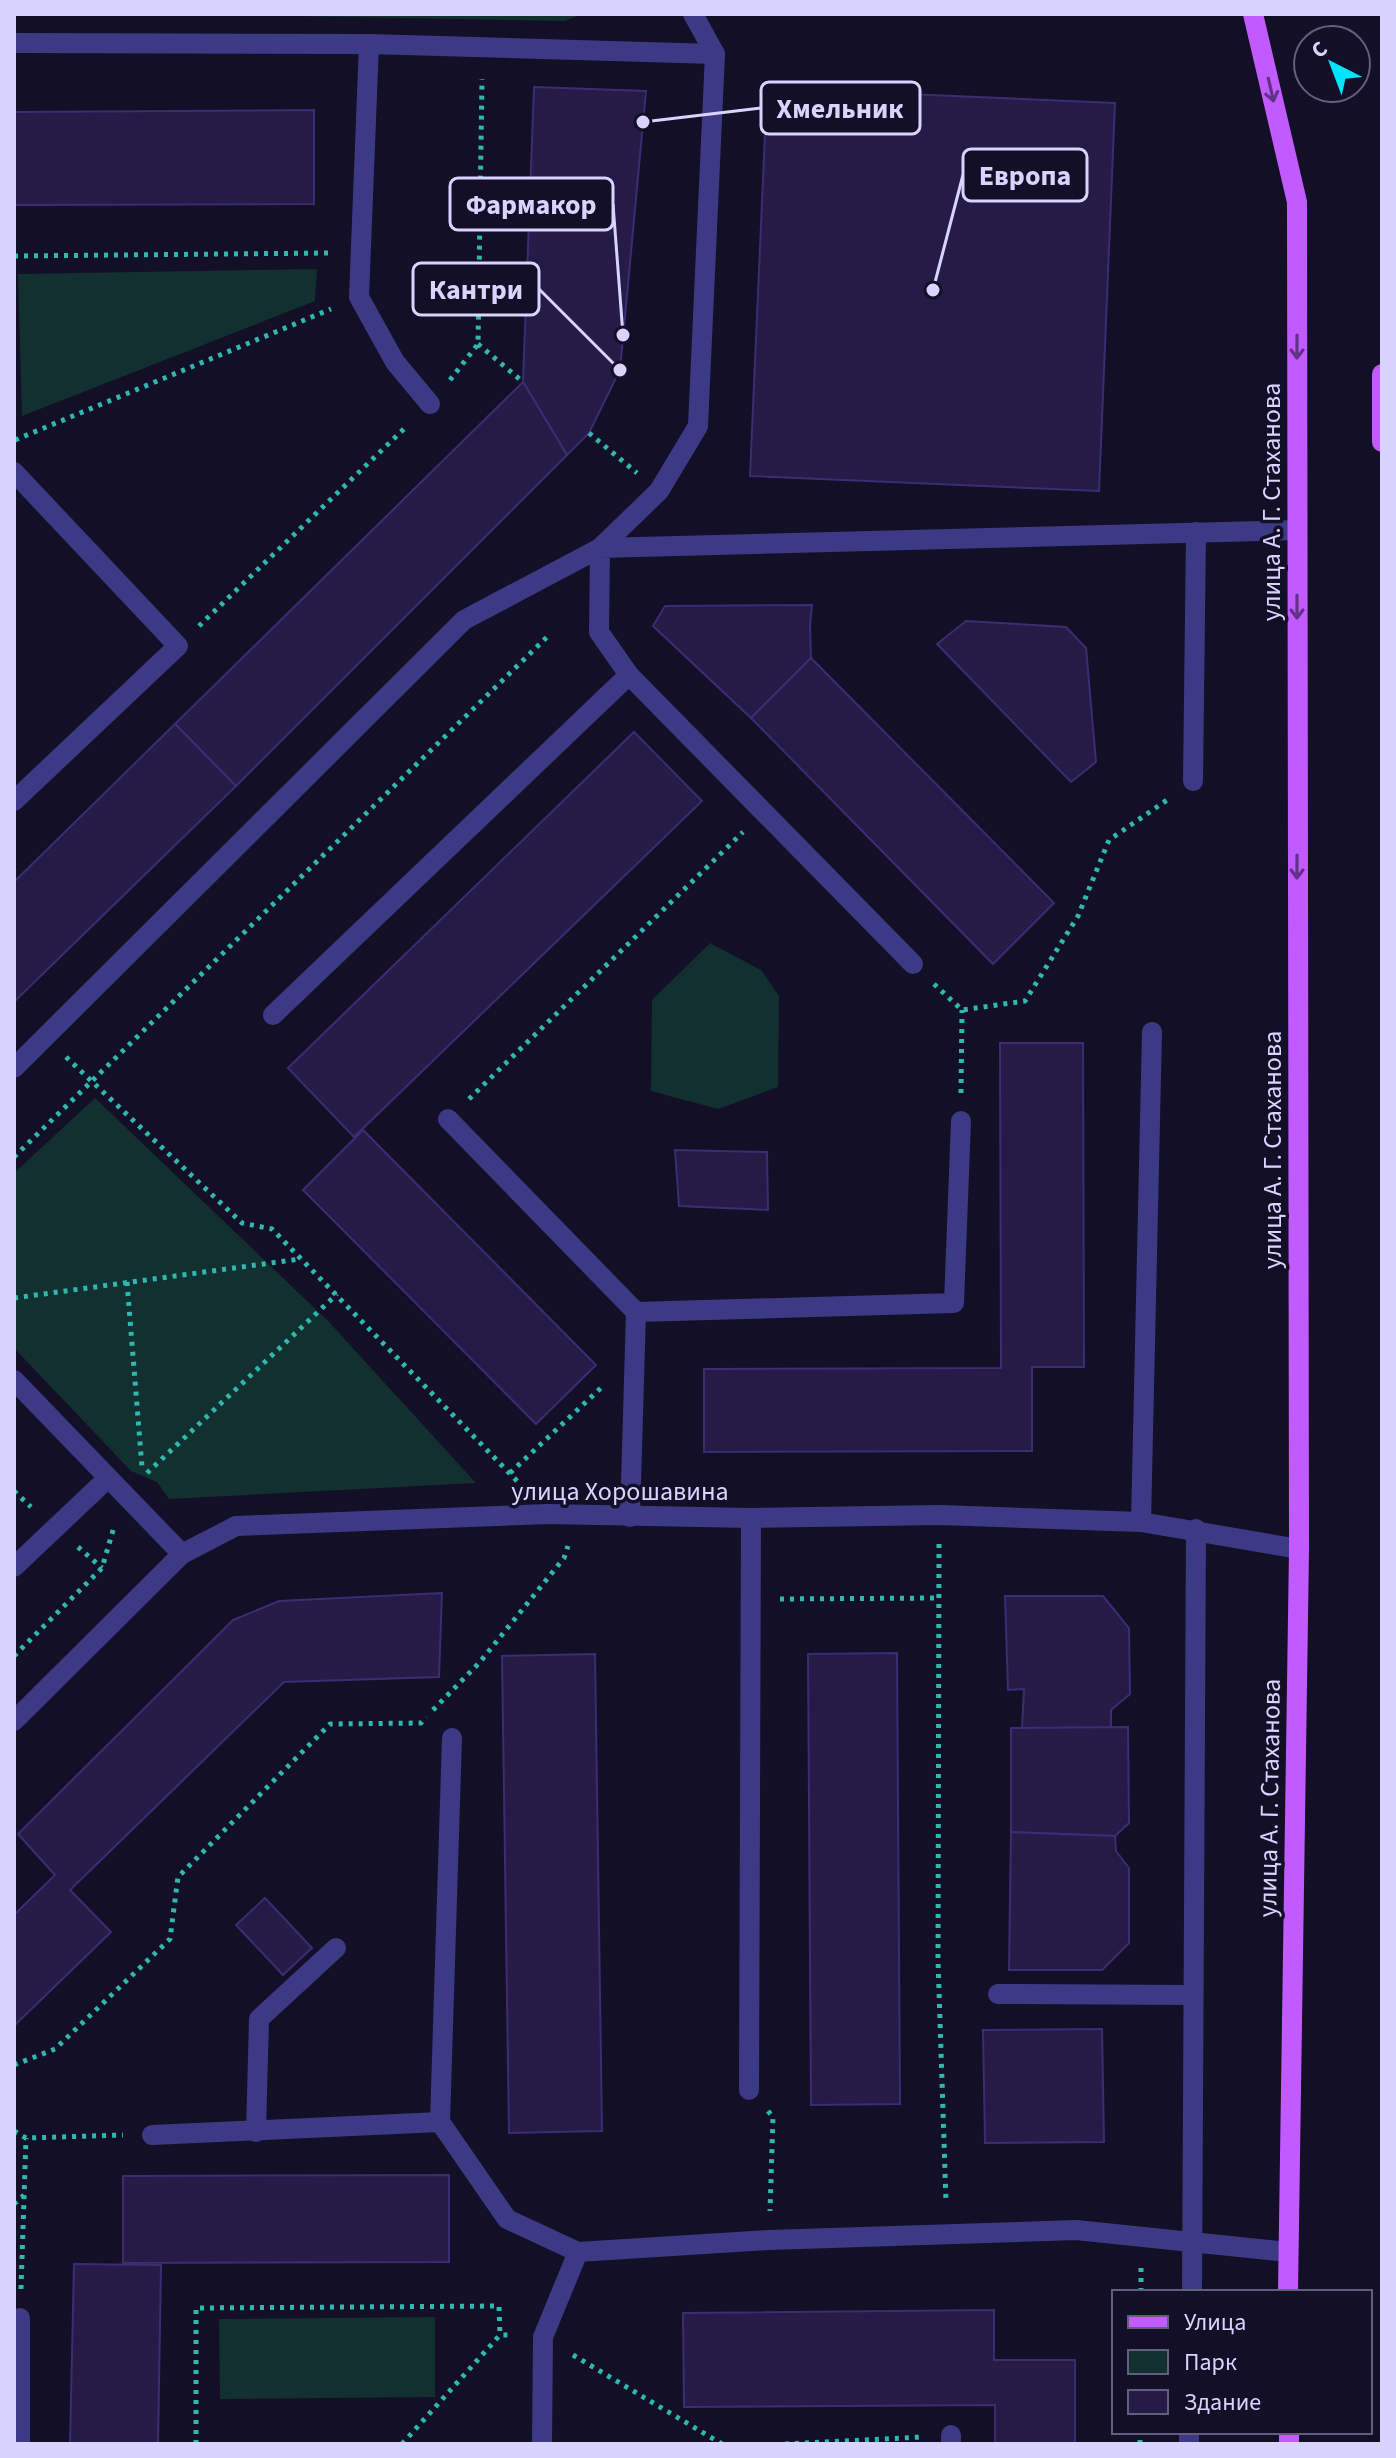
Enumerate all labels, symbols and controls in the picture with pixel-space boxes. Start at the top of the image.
north arrow [1292,24,1372,104]
text: С [1304,34,1335,66]
one-way arrow [1264,77,1279,102]
callout: Хмельник [761,82,920,134]
text: Хмельник [776,89,904,129]
callout: Европа [963,149,1087,201]
text: Европа [979,156,1071,196]
callout: Фармакор [450,178,613,230]
text: Фармакор [465,185,597,225]
callout: Кантри [413,263,539,315]
text: Кантри [429,270,523,310]
one-way arrow [1289,333,1305,360]
street label: улица А. Г. Стаханова [1253,383,1290,621]
one-way arrow [1289,593,1305,620]
one-way arrow [1289,853,1305,880]
street label: улица А. Г. Стаханова [1254,1031,1291,1269]
street label: улица Хорошавина [511,1473,729,1510]
street label: улица А. Г. Стаханова [1249,1678,1290,1918]
legend [1112,2290,1372,2434]
text: Улица [1184,2305,1246,2340]
text: Парк [1184,2345,1237,2380]
text: Здание [1184,2385,1261,2420]

